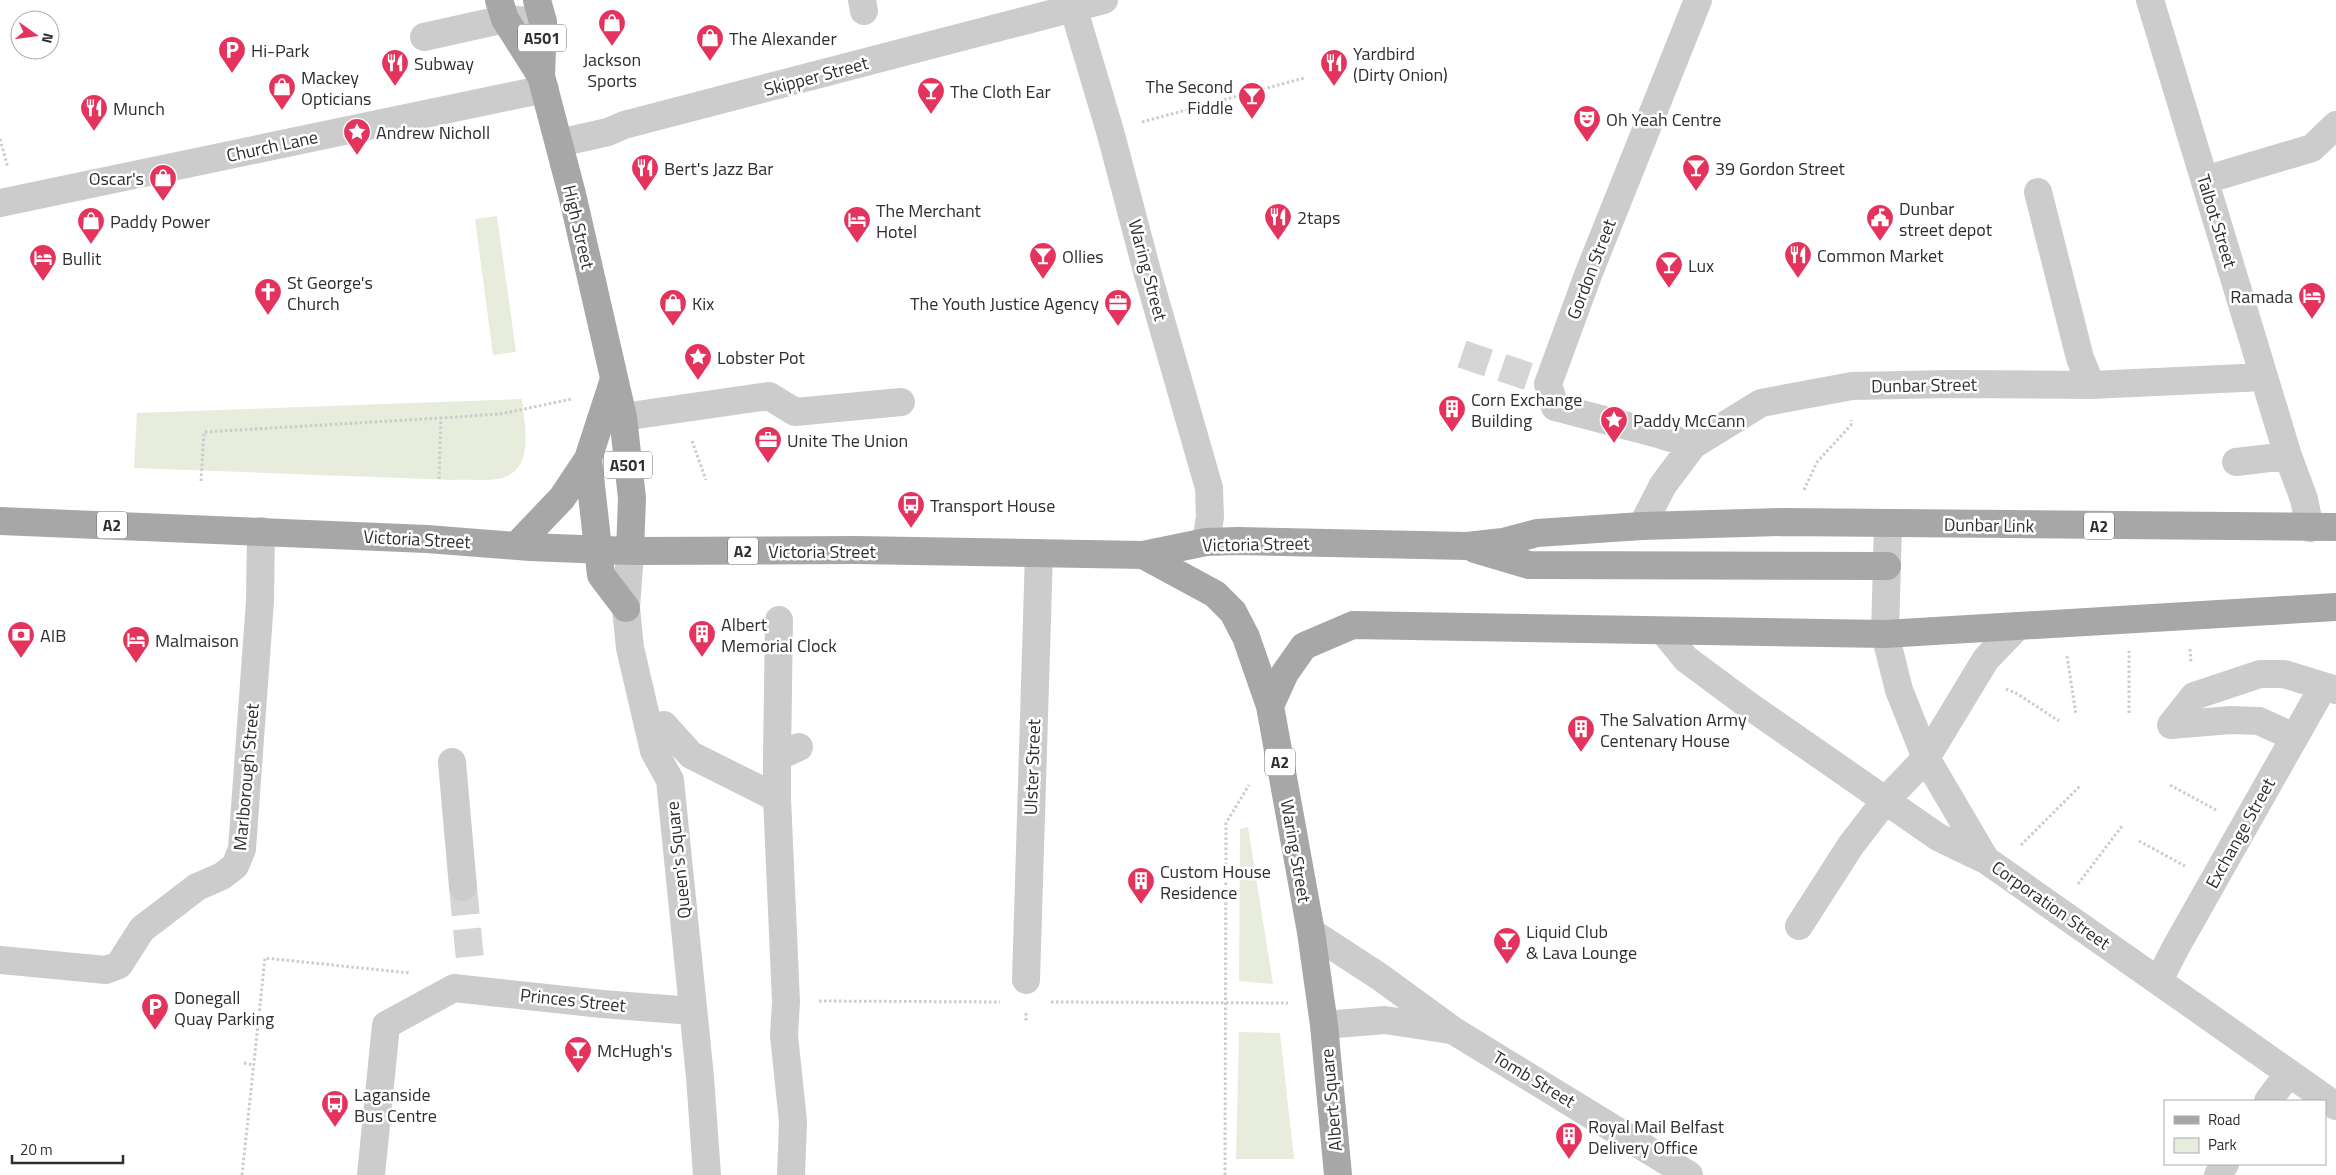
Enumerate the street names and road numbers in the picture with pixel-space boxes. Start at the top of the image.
road number: A501 [518,24,566,52]
street label: Skipper Street [761,49,872,103]
street label: Church Lane [224,123,320,169]
street label: Talbot Street [2190,171,2244,272]
street label: High Street [556,182,602,272]
street label: Gordon Street [1559,214,1623,323]
street label: Waring Street [1121,216,1175,324]
street label: Dunbar Street [1871,371,1978,399]
road number: A501 [604,452,652,478]
street label: Dunbar Link [1944,511,2035,539]
road number: A2 [97,512,127,538]
road number: A2 [2084,512,2114,540]
street label: Victoria Street [363,523,472,555]
street label: Victoria Street [1202,530,1311,558]
road number: A2 [728,538,758,564]
street label: Victoria Street [768,538,877,565]
street label: Marlborough Street [226,701,266,852]
street label: Ulster Street [1017,718,1047,816]
road number: A2 [1265,749,1295,776]
street label: Exchange Street [2198,772,2282,893]
street label: Waring Street [1274,797,1318,905]
street label: Queen's Square [658,800,698,920]
street label: Corporation Street [1986,854,2116,956]
street label: Princes Street [519,981,628,1019]
street label: Tomb Street [1488,1044,1581,1115]
street label: Albert Square [1313,1048,1349,1152]

